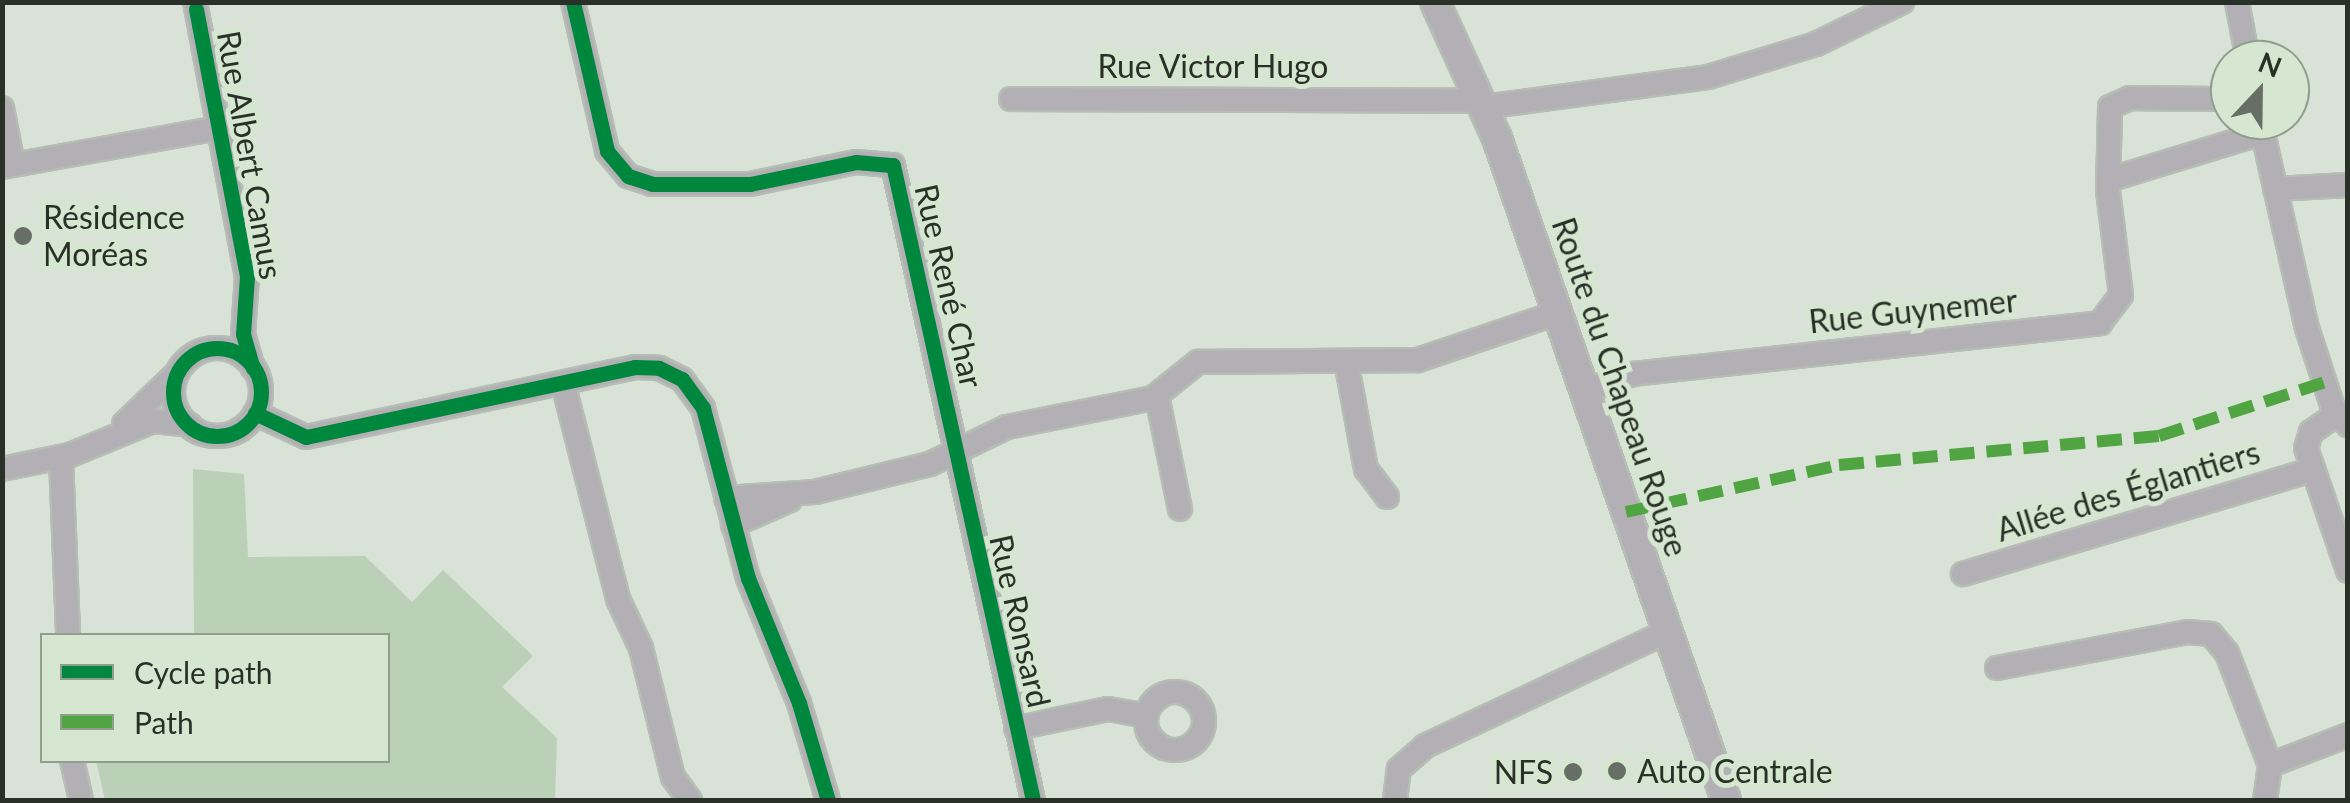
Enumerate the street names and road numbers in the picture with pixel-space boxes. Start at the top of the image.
street label: Rue Albert Camus [209,27,291,283]
street label: Rue Victor Hugo [1097,47,1329,85]
street label: Rue René Char [907,180,991,392]
street label: Route du Chapeau Rouge [1544,213,1696,561]
street label: Rue Guynemer [1807,281,2019,341]
street label: Allée des Églantiers [1992,433,2264,549]
street label: Rue Ronsard [981,531,1059,711]

